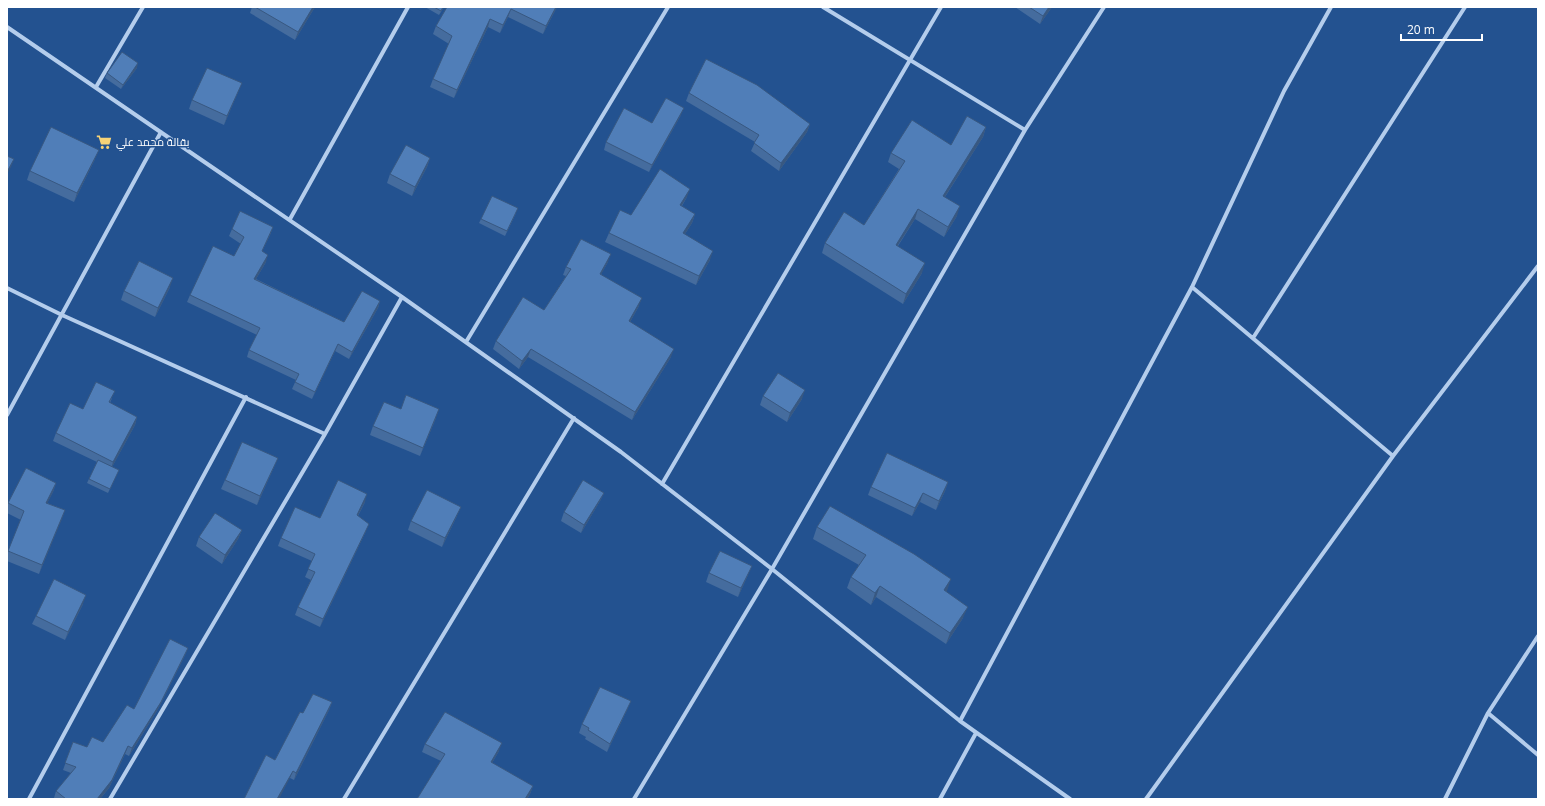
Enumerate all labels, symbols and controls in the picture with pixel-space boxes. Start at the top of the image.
scale bar [1401,16,1482,42]
text: 20 m [1407,21,1435,38]
supermarket icon: بقالة محمد علي [95,133,113,151]
place label: بقالة محمد علي [116,134,189,151]

